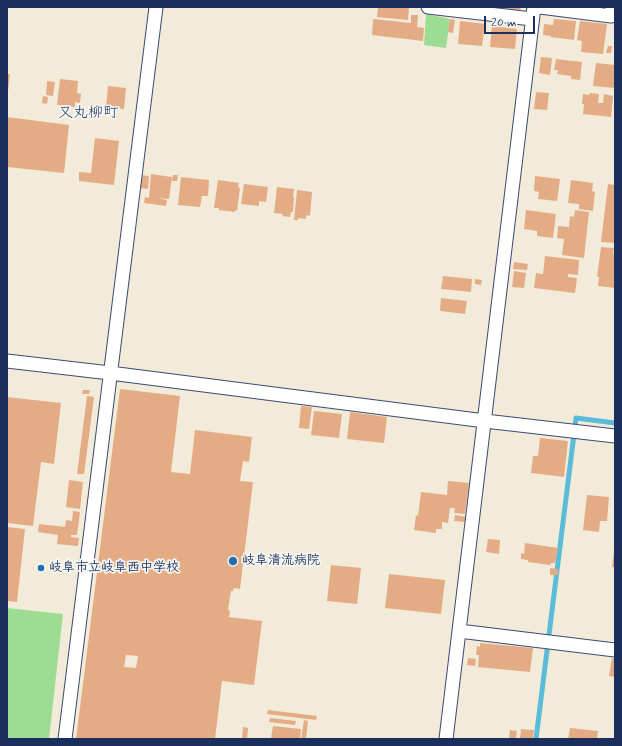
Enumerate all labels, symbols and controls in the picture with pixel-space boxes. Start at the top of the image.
scale bar [486,8,537,34]
text: 20 m [491,15,517,31]
district label: 又丸柳町 [58,105,118,123]
place label: 岐阜清流病院 [242,553,320,569]
marker: 岐阜清流病院 [227,555,239,567]
place label: 岐阜市立岐阜西中学校 [49,560,179,576]
marker: 岐阜市立岐阜西中学校 [36,563,46,573]

